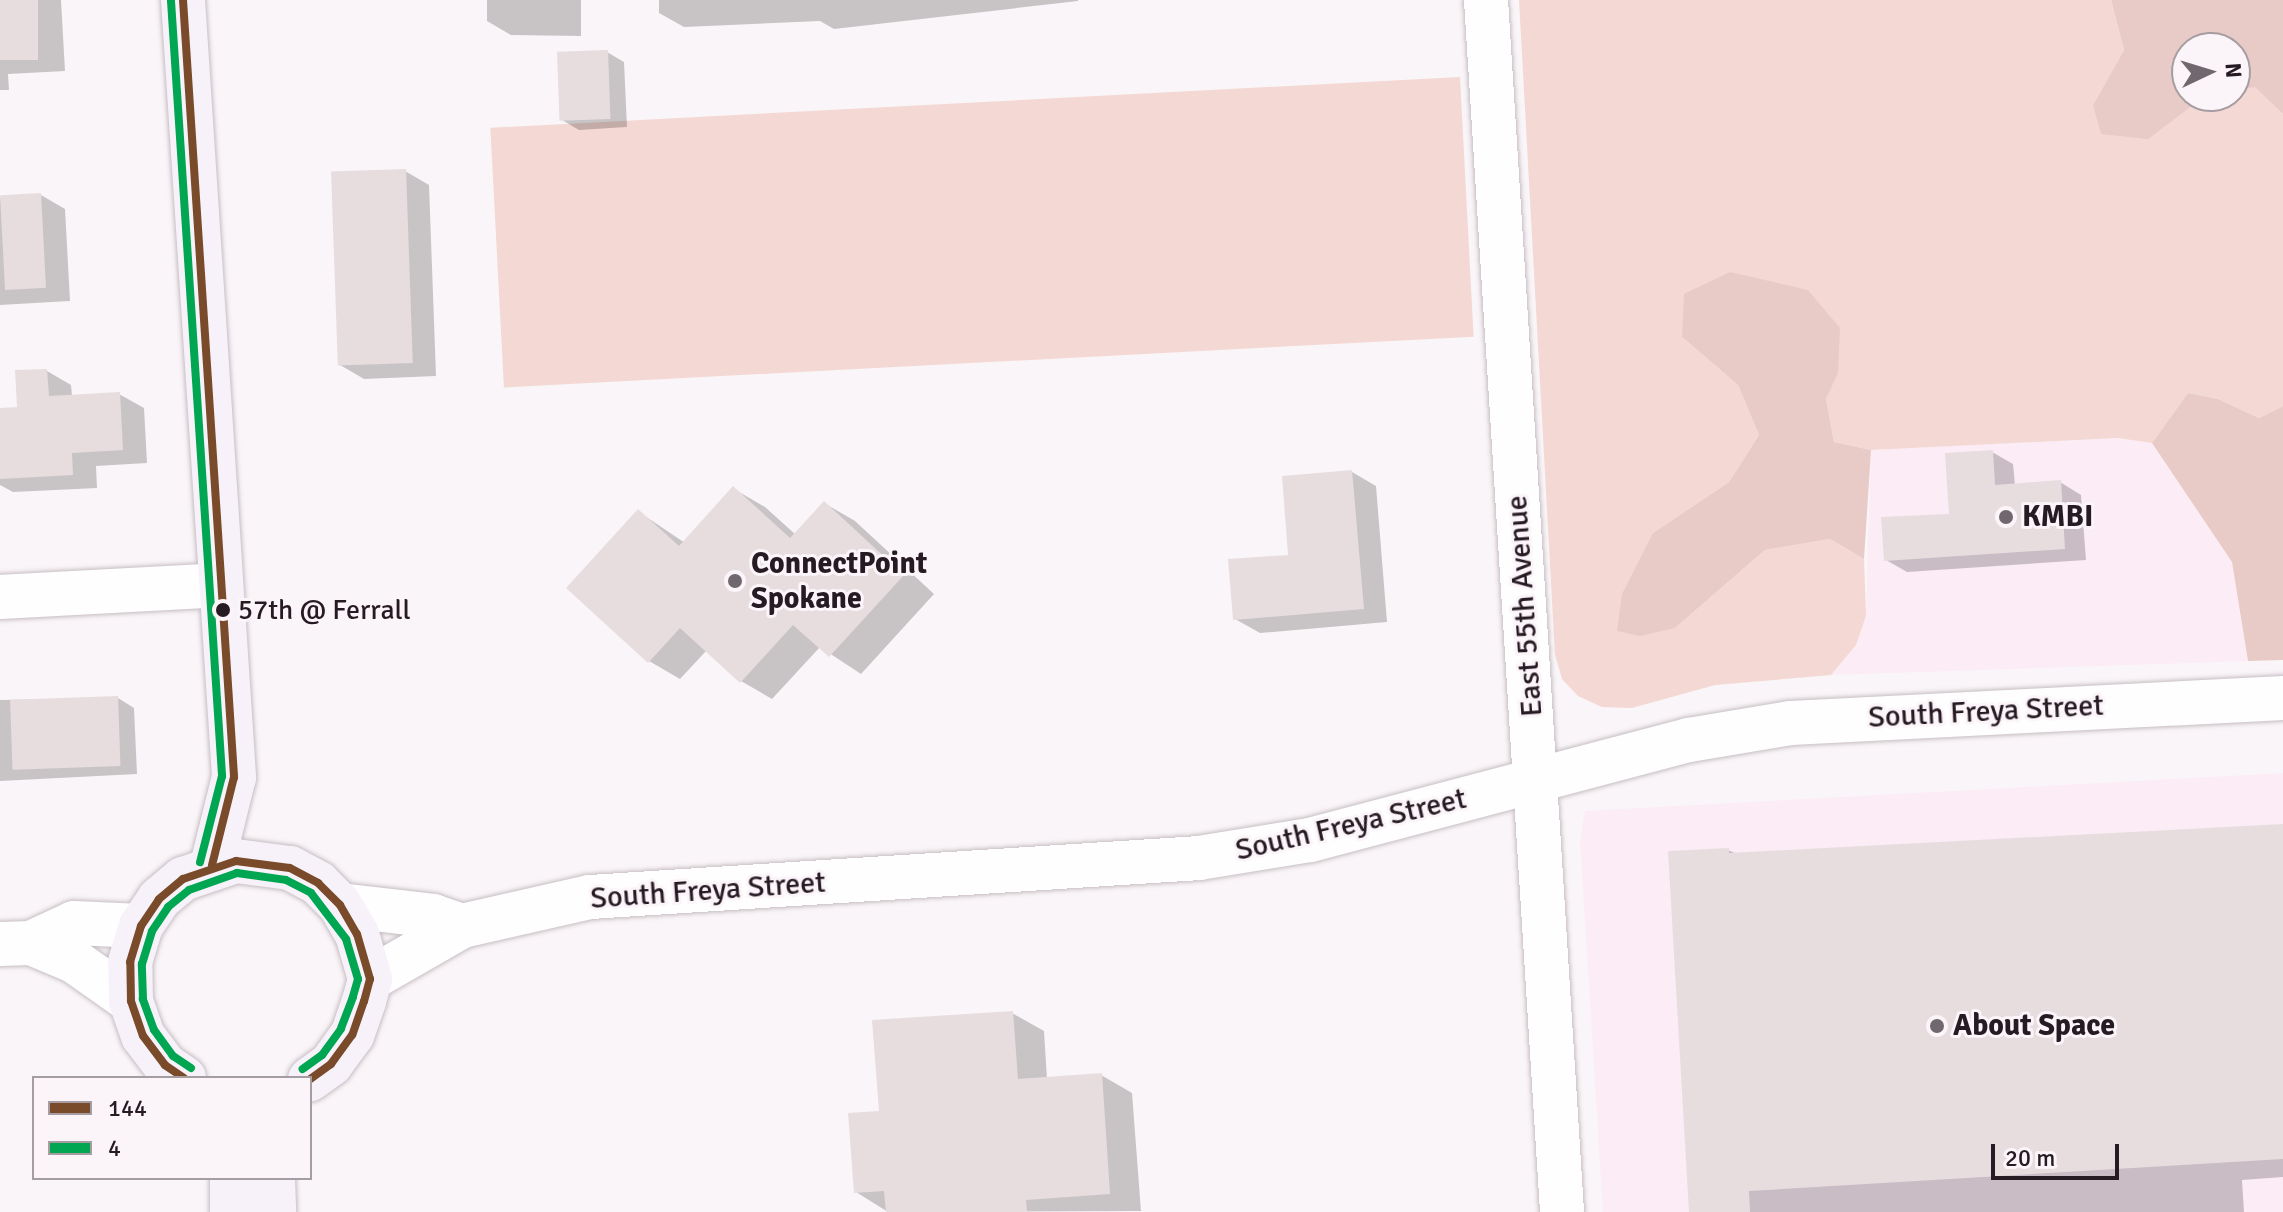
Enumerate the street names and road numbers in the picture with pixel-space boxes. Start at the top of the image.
street label: East 55th Avenue [1499,494,1551,718]
street label: South Freya Street [1867,688,2105,736]
street label: South Freya Street [1232,781,1470,869]
street label: South Freya Street [589,865,827,917]

